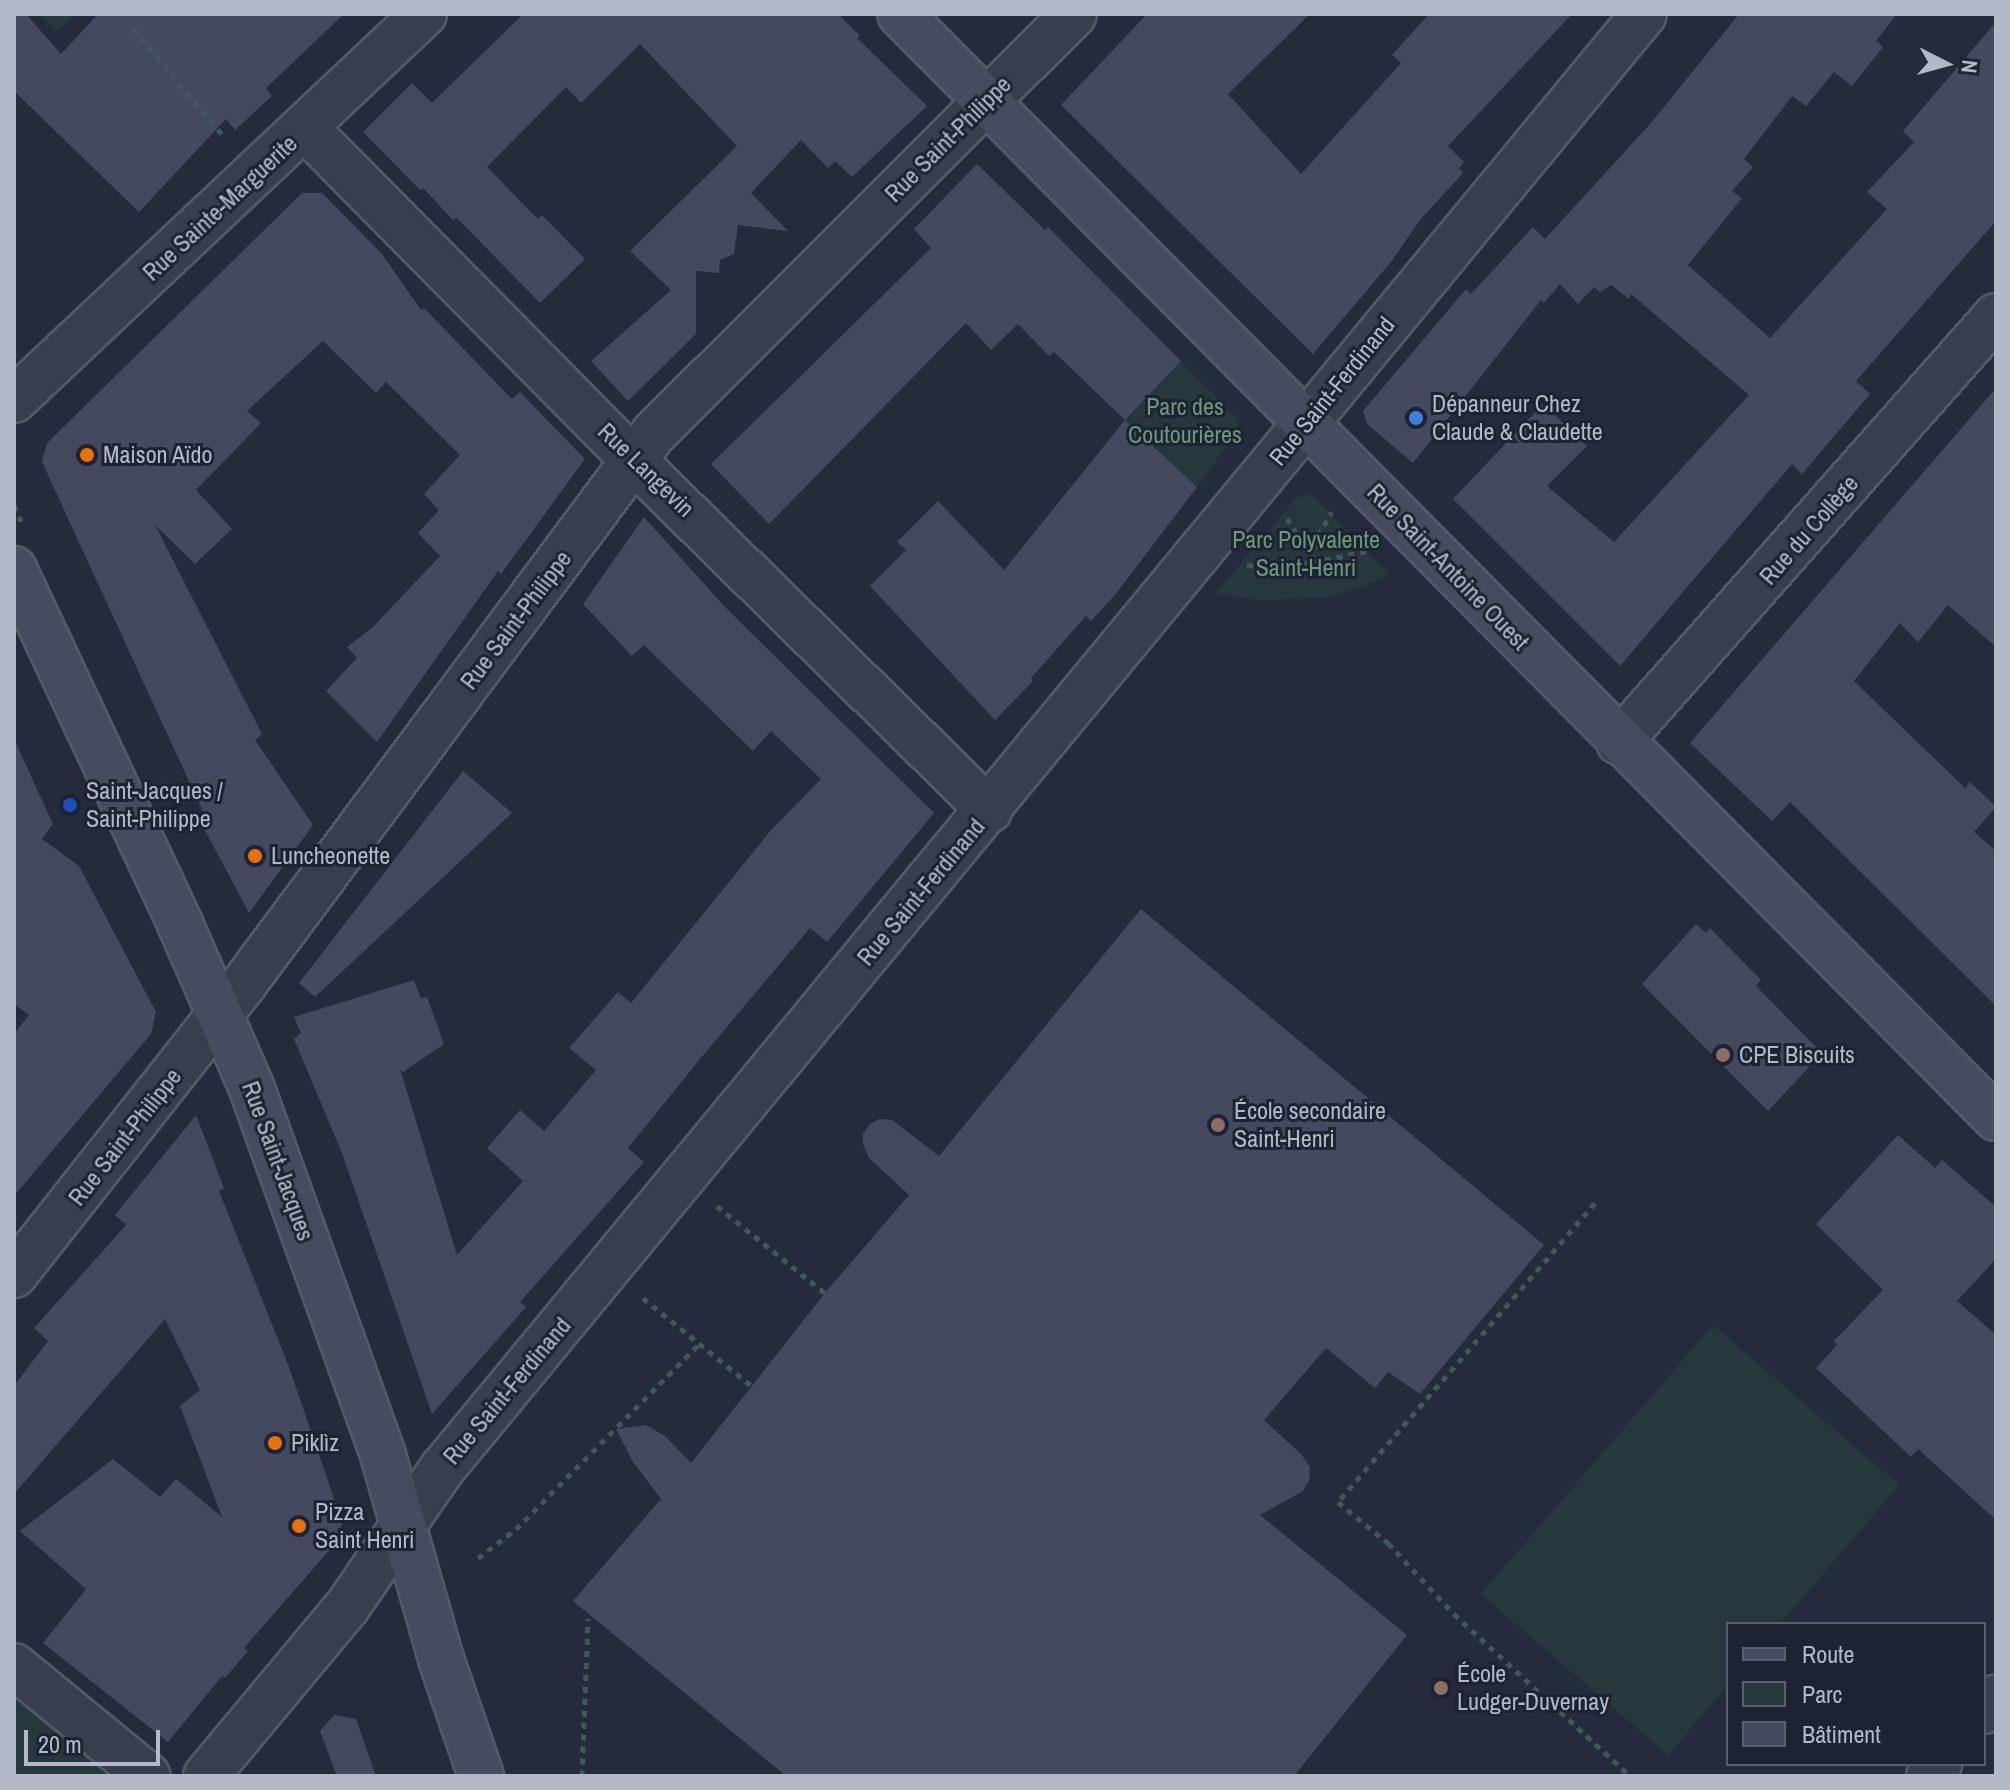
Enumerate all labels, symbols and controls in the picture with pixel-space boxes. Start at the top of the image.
north arrow [1906,24,1986,104]
text: N [1954,58,1985,75]
street label: Rue Saint-Philippe [879,70,1017,208]
street label: Rue Sainte-Marguerite [137,129,303,287]
street label: Rue Saint-Ferdinand [1263,311,1401,471]
place label: Dépanneur Chez Claude & Claudette [1432,390,1603,446]
park label: Parc des Coutourières [1128,393,1242,449]
marker: Dépanneur Chez Claude & Claudette [1407,409,1425,427]
street label: Rue Langevin [592,417,700,523]
place label: Maison Aïdo [103,441,213,469]
marker: Maison Aïdo [78,446,96,464]
street label: Rue du Collège [1754,469,1864,591]
street label: Rue Saint-Antoine Ouest [1361,478,1535,656]
park label: Parc Polyvalente Saint-Henri [1232,526,1380,582]
street label: Rue Saint-Philippe [454,545,578,695]
place label: Saint-Jacques / Saint-Philippe [86,777,223,833]
marker: Saint-Jacques / Saint-Philippe [61,796,79,814]
street label: Rue Saint-Ferdinand [851,813,991,971]
place label: Luncheonette [271,842,390,870]
marker: Luncheonette [246,847,264,865]
place label: CPE Biscuits [1739,1041,1855,1069]
marker: CPE Biscuits [1714,1046,1732,1064]
street label: Rue Saint-Philippe [62,1063,188,1211]
street label: Rue Saint-Jacques [236,1077,320,1245]
place label: École secondaire Saint-Henri [1234,1097,1386,1153]
marker: École secondaire Saint-Henri [1209,1116,1227,1134]
street label: Rue Saint-Ferdinand [437,1312,577,1470]
place label: Piklìz [291,1429,339,1457]
marker: Piklìz [266,1434,284,1452]
place label: Pizza Saint Henri [315,1498,415,1554]
marker: Pizza Saint Henri [290,1517,308,1535]
legend [1726,1622,1986,1766]
text: Route [1802,1638,1855,1670]
place label: École Ludger-Duvernay [1457,1660,1609,1716]
text: Parc [1802,1678,1842,1710]
marker: École Ludger-Duvernay [1432,1679,1450,1697]
scale bar [28,1714,164,1764]
text: Bâtiment [1802,1718,1881,1750]
text: 20 m [38,1728,82,1760]

